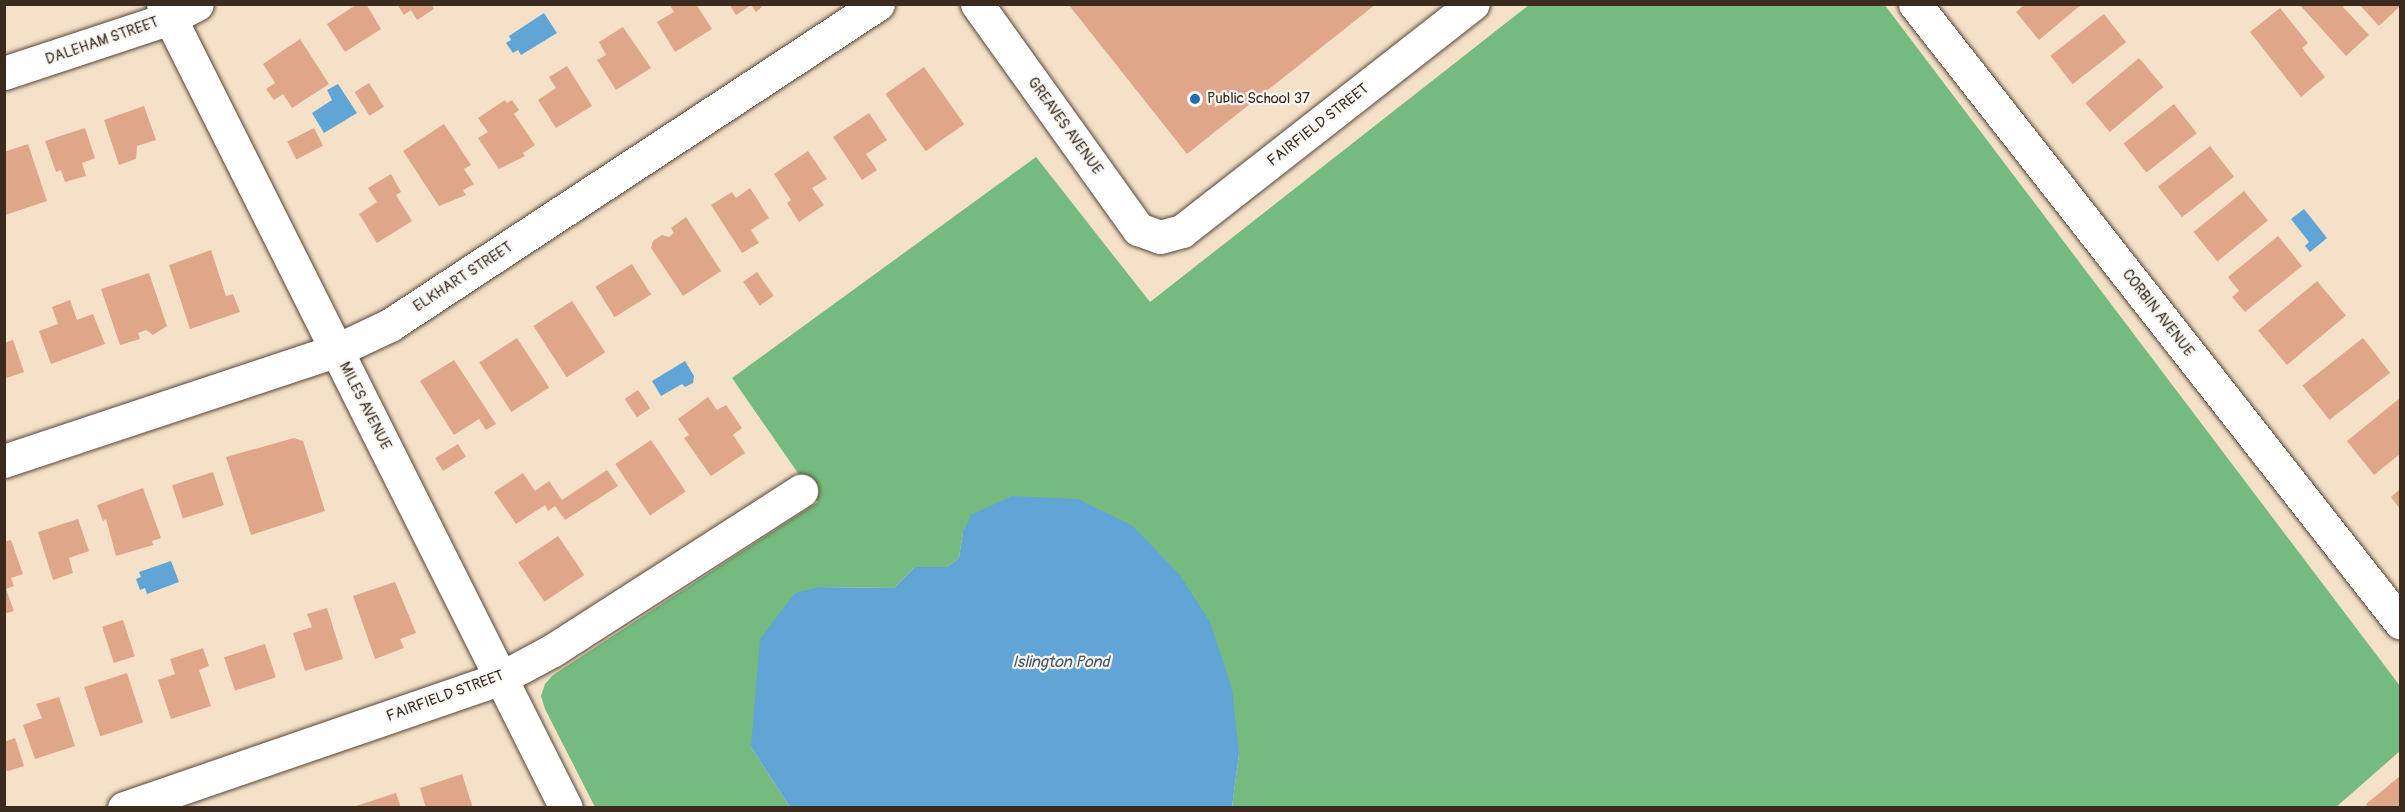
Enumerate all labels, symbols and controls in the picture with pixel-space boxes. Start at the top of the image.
street label: DALEHAM STREET [43,13,161,69]
street label: GREAVES AVENUE [1024,74,1106,178]
street label: FAIRFIELD STREET [1264,80,1372,170]
place label: Public School 37 [1207,90,1310,108]
marker: Public School 37 [1188,92,1202,106]
street label: ELKHART STREET [410,238,516,316]
street label: CORBIN AVENUE [2118,266,2198,360]
street label: MILES AVENUE [335,359,395,453]
water label: Islington Pond [1013,652,1109,672]
street label: FAIRFIELD STREET [384,666,506,726]

